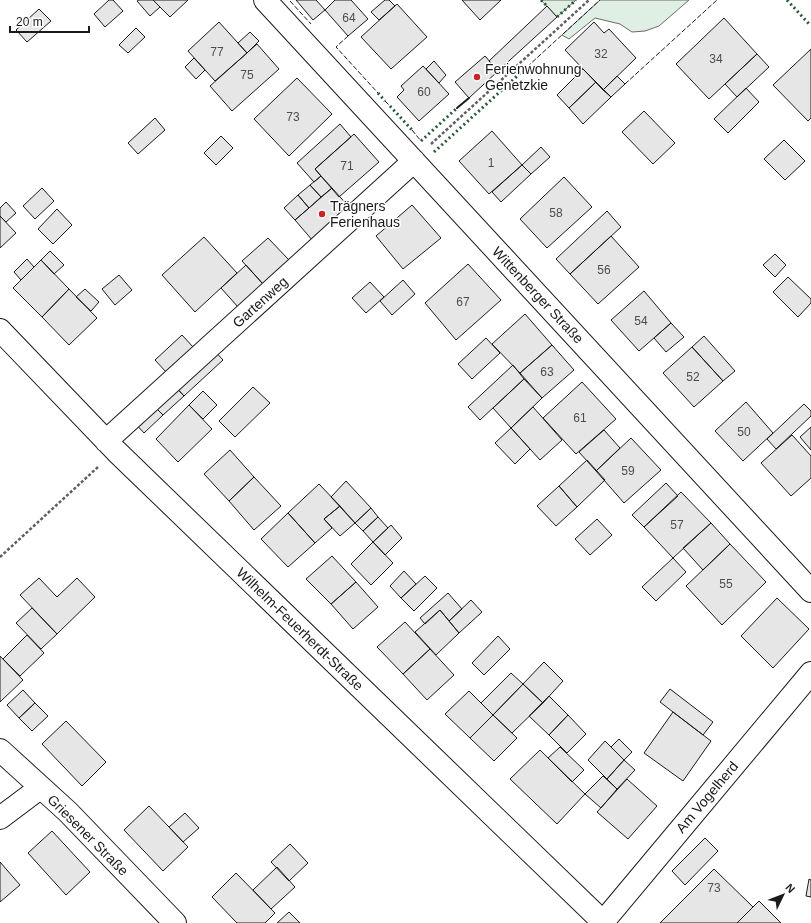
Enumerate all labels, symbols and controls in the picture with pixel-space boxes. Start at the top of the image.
scale bar [10,8,89,34]
house number: 64 [342,11,356,25]
text: 20 m [16,15,43,29]
house number: 77 [210,45,224,59]
house number: 32 [594,47,608,61]
house number: 34 [709,52,723,66]
place label: Ferienwohnung Genetzkie [485,61,582,93]
house number: 75 [240,68,254,82]
marker: Ferienwohnung Genetzkie [472,72,482,82]
house number: 60 [417,85,431,99]
house number: 73 [286,110,300,124]
house number: 1 [488,156,495,170]
house number: 71 [340,159,354,173]
place label: Trägners Ferienhaus [330,198,400,230]
house number: 58 [549,206,563,220]
marker: Trägners Ferienhaus [317,209,327,219]
street label: Wittenberger Straße [489,243,587,347]
house number: 56 [597,263,611,277]
street label: Gartenweg [229,273,291,331]
house number: 67 [456,295,470,309]
house number: 54 [634,314,648,328]
house number: 63 [540,365,554,379]
house number: 52 [686,370,700,384]
house number: 61 [573,411,587,425]
house number: 50 [737,425,751,439]
house number: 59 [621,464,635,478]
house number: 57 [670,518,684,532]
street label: Wilhelm-Feuerherdt-Straße [233,564,367,694]
house number: 55 [719,577,733,591]
street label: Am Vogelherd [673,758,741,836]
street label: Griesener Straße [44,791,132,879]
north arrow [763,875,803,915]
house number: 73 [707,881,721,895]
text: N [783,881,797,895]

